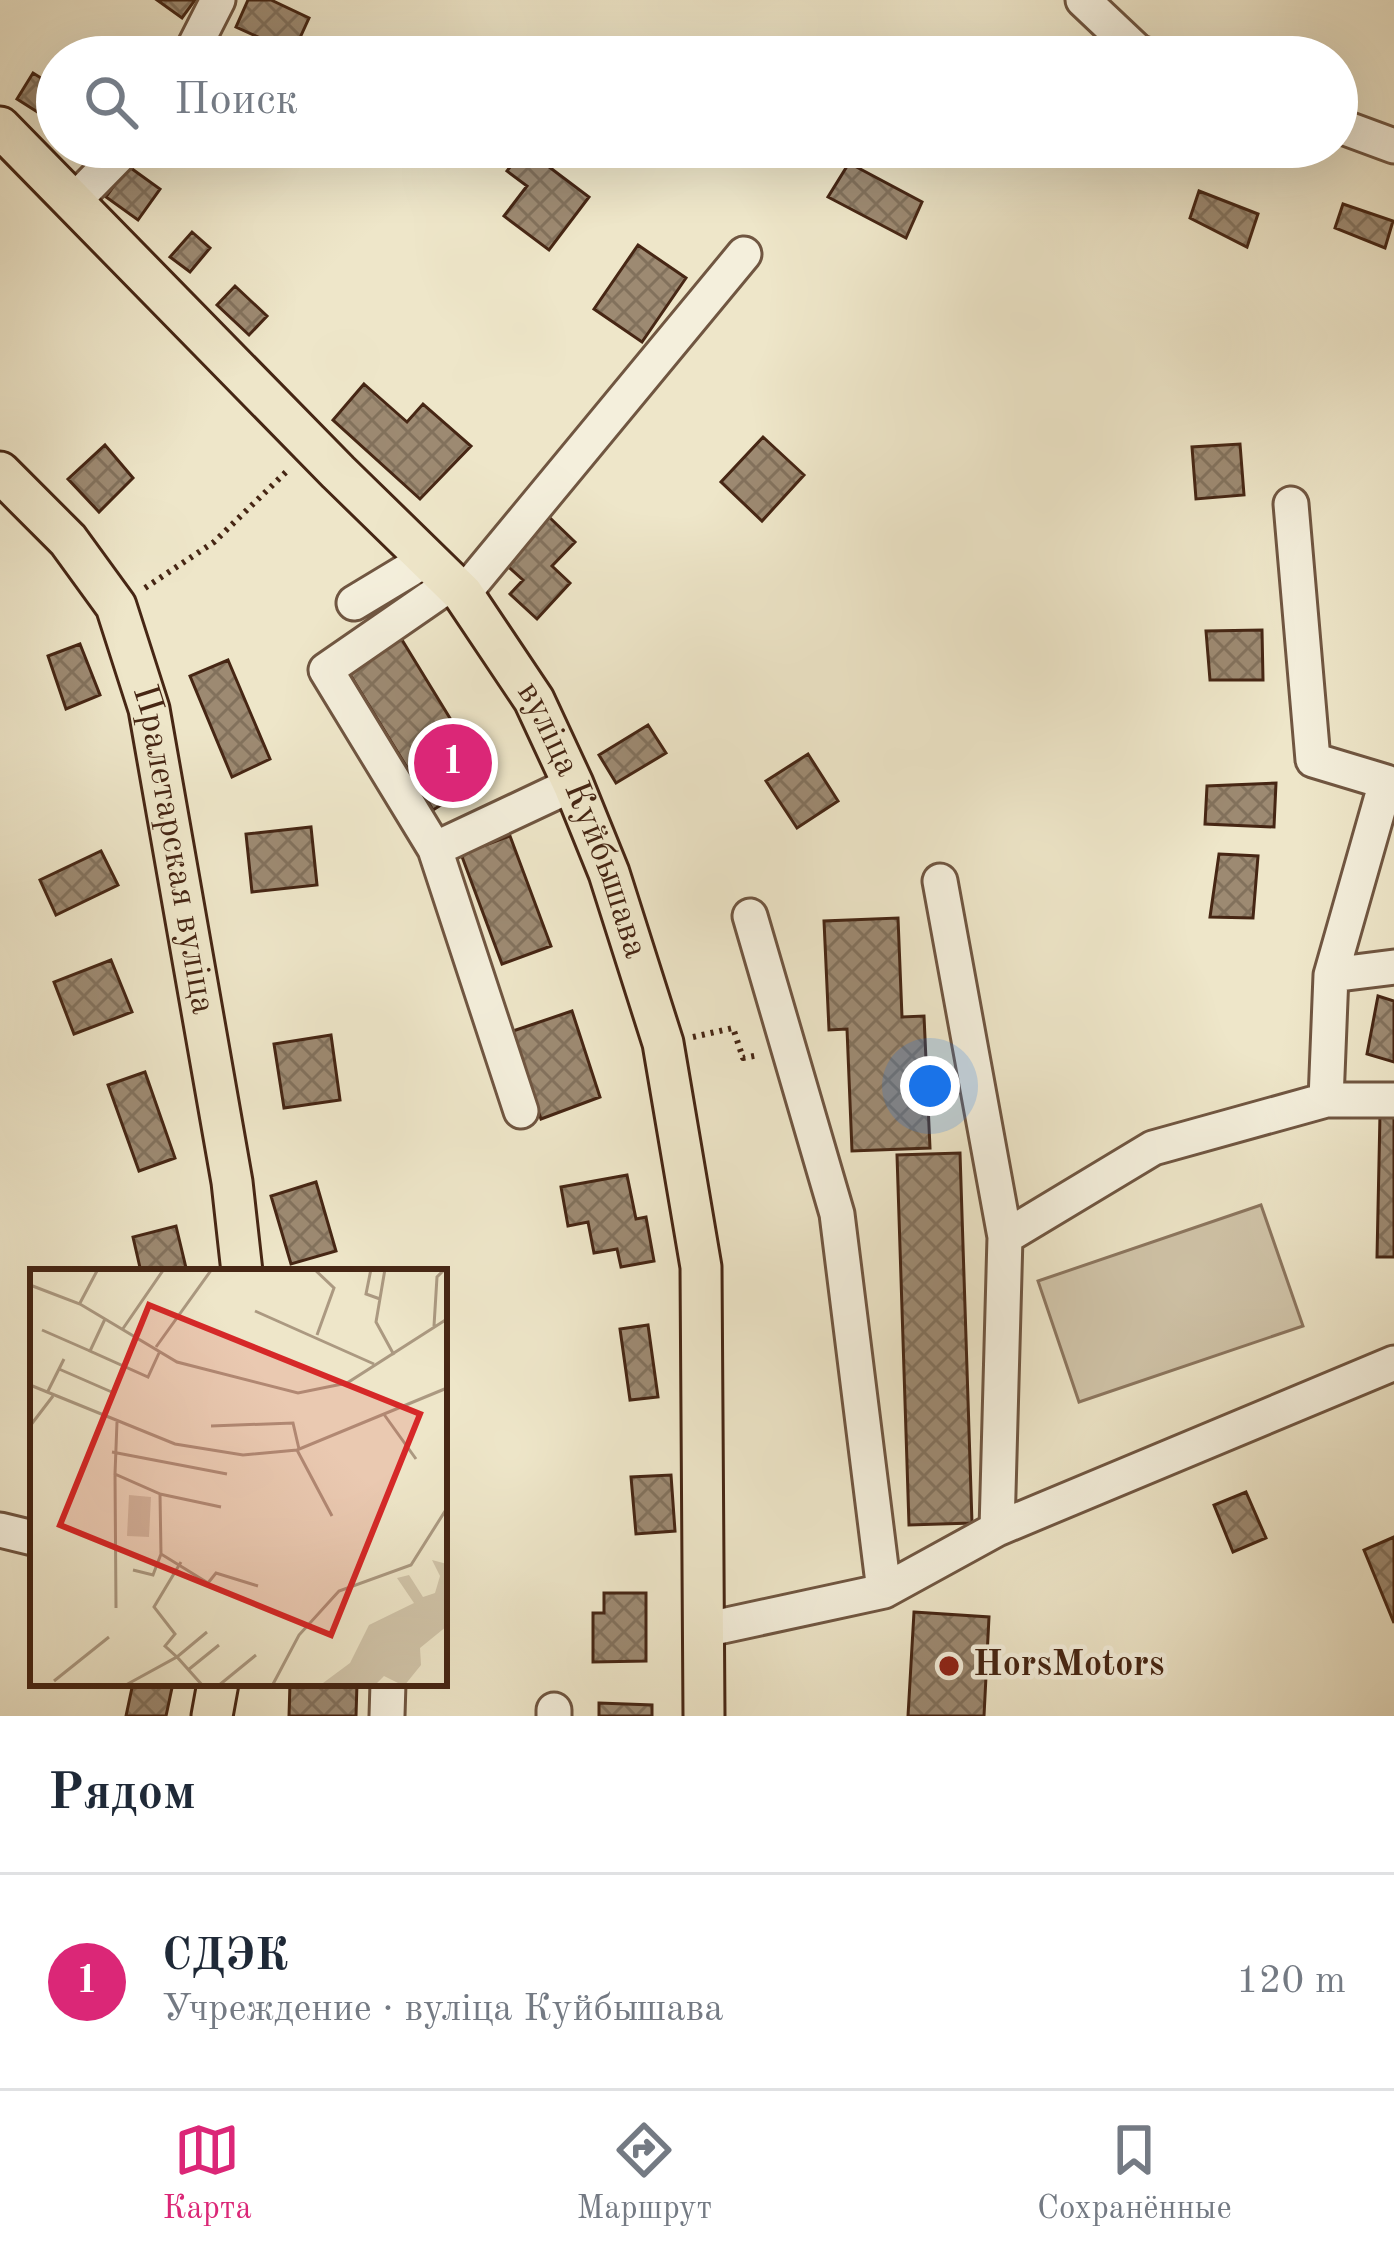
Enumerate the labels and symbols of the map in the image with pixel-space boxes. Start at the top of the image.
street label: вуліца Куйбышава [509,675,653,963]
street label: Пралетарская вуліца [125,681,220,1017]
pin: 1 [414,718,492,808]
your location [900,1056,960,1116]
inset map [30,1269,447,1686]
place label: HorsMotors [973,1648,1164,1684]
marker: HorsMotors [936,1653,962,1679]

